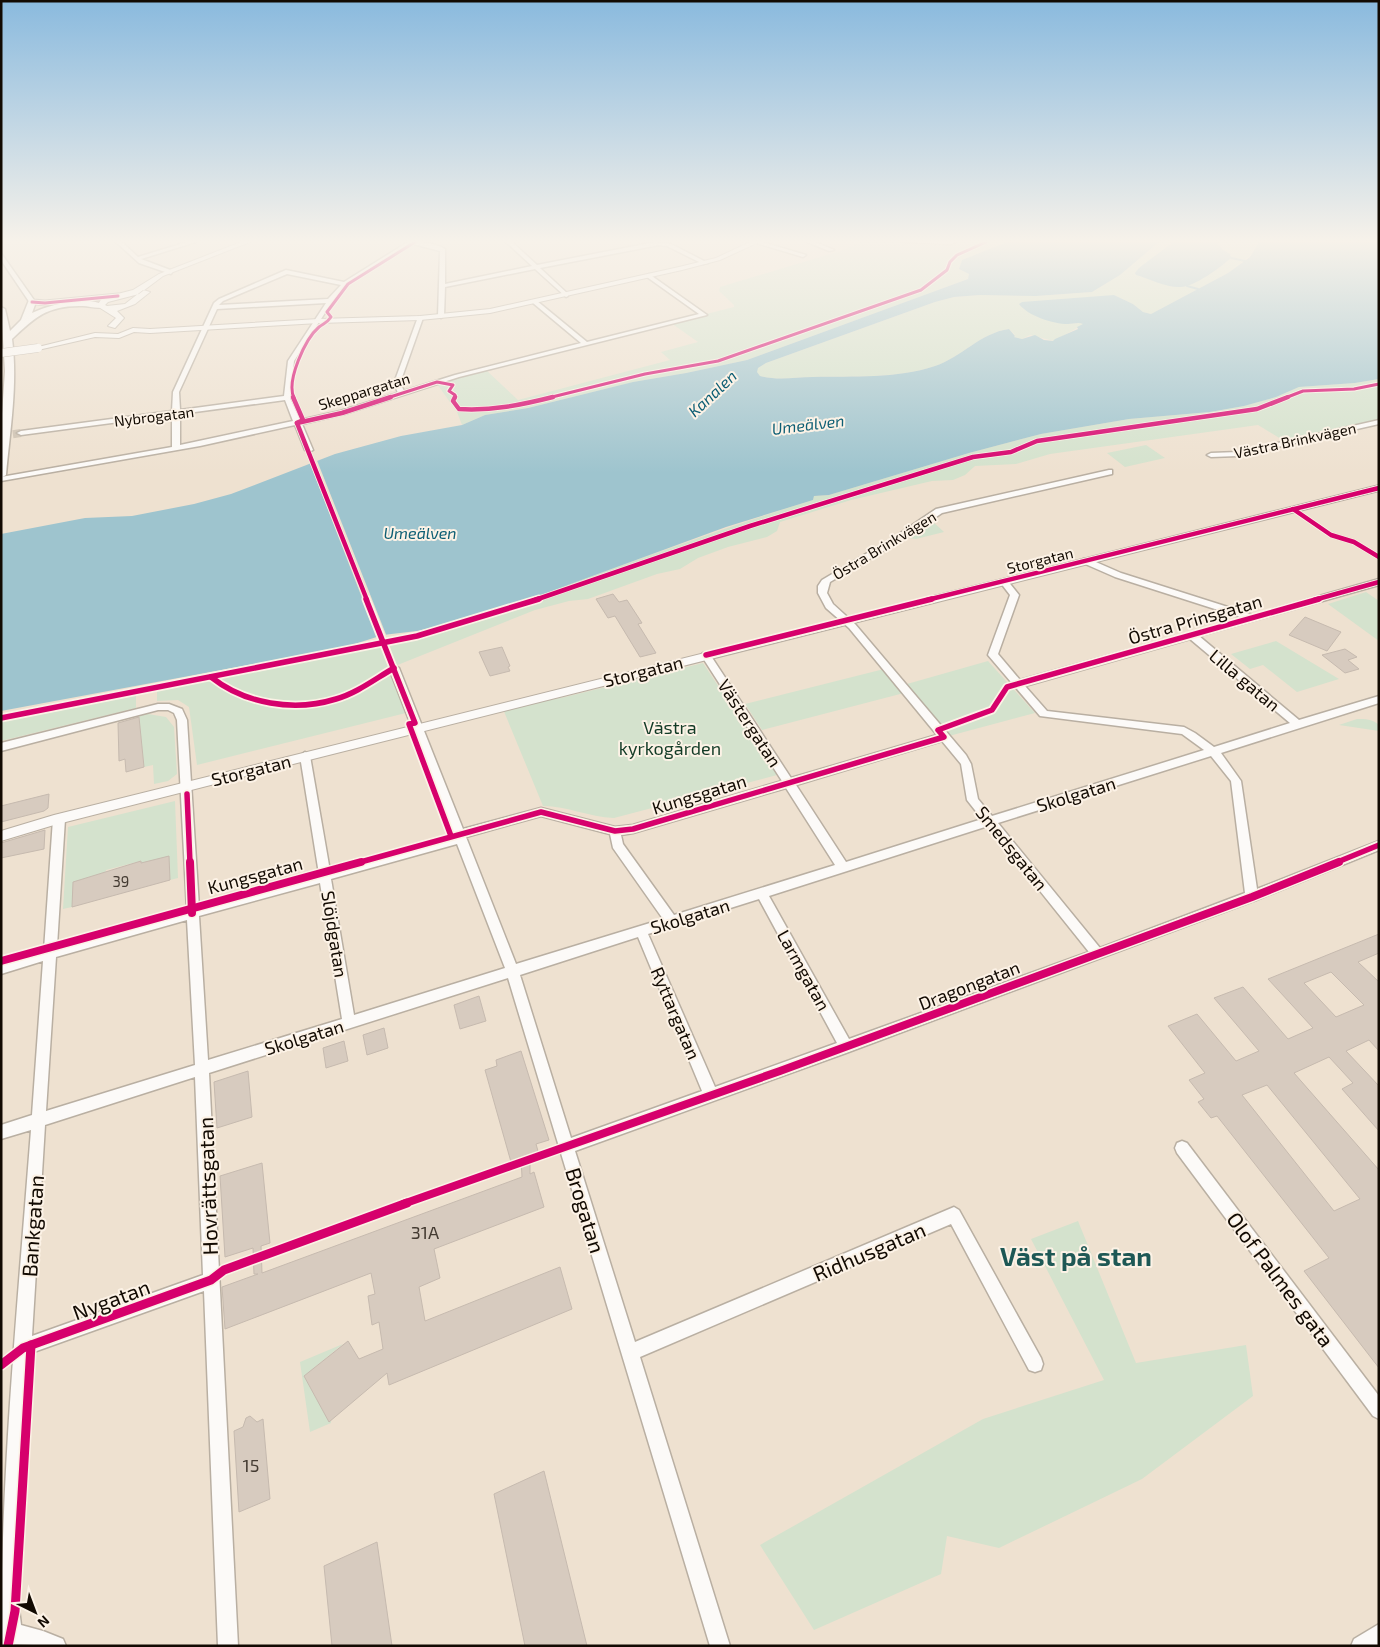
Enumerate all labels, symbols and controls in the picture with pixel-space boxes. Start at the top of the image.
water label: Kanalen [684,366,740,420]
street label: Skeppargatan [316,369,412,413]
street label: Nybrogatan [113,402,195,430]
water label: Umeälven [771,410,845,438]
street label: Västra Brinkvägen [1232,418,1358,462]
street label: Östra Brinkvägen [829,507,939,583]
water label: Umeälven [383,523,457,542]
street label: Storgatan [1005,543,1075,577]
street label: Östra Prinsgatan [1126,589,1264,649]
street label: Lilla gatan [1205,644,1285,716]
street label: Storgatan [601,650,685,692]
street label: Västergatan [713,675,787,771]
park label: Västra kyrkogården [619,716,721,759]
street label: Storgatan [209,749,293,791]
street label: Kungsgatan [649,769,749,819]
street label: Skolgatan [1034,772,1118,816]
street label: Smedsgatan [971,801,1053,895]
street label: Kungsgatan [205,852,305,898]
house number: 39 [113,872,129,890]
street label: Slöjdgatan [317,889,353,979]
street label: Skolgatan [648,894,732,938]
street label: Larmgatan [773,926,835,1014]
street label: Dragongatan [915,956,1023,1014]
street label: Ryttargatan [647,963,705,1063]
street label: Skolgatan [262,1015,346,1059]
street label: Hovrättsgatan [192,1116,222,1256]
street label: Brogatan [561,1164,611,1256]
street label: Bankgatan [16,1174,48,1278]
street label: Olof Palmes gata [1222,1207,1340,1351]
street label: Ridhusgatan [809,1216,929,1286]
house number: 31A [411,1221,440,1243]
district label: Väst på stan [1000,1240,1152,1271]
street label: Nygatan [69,1273,153,1325]
house number: 15 [243,1454,259,1476]
north arrow [10,1587,60,1637]
text: N [35,1612,53,1632]

